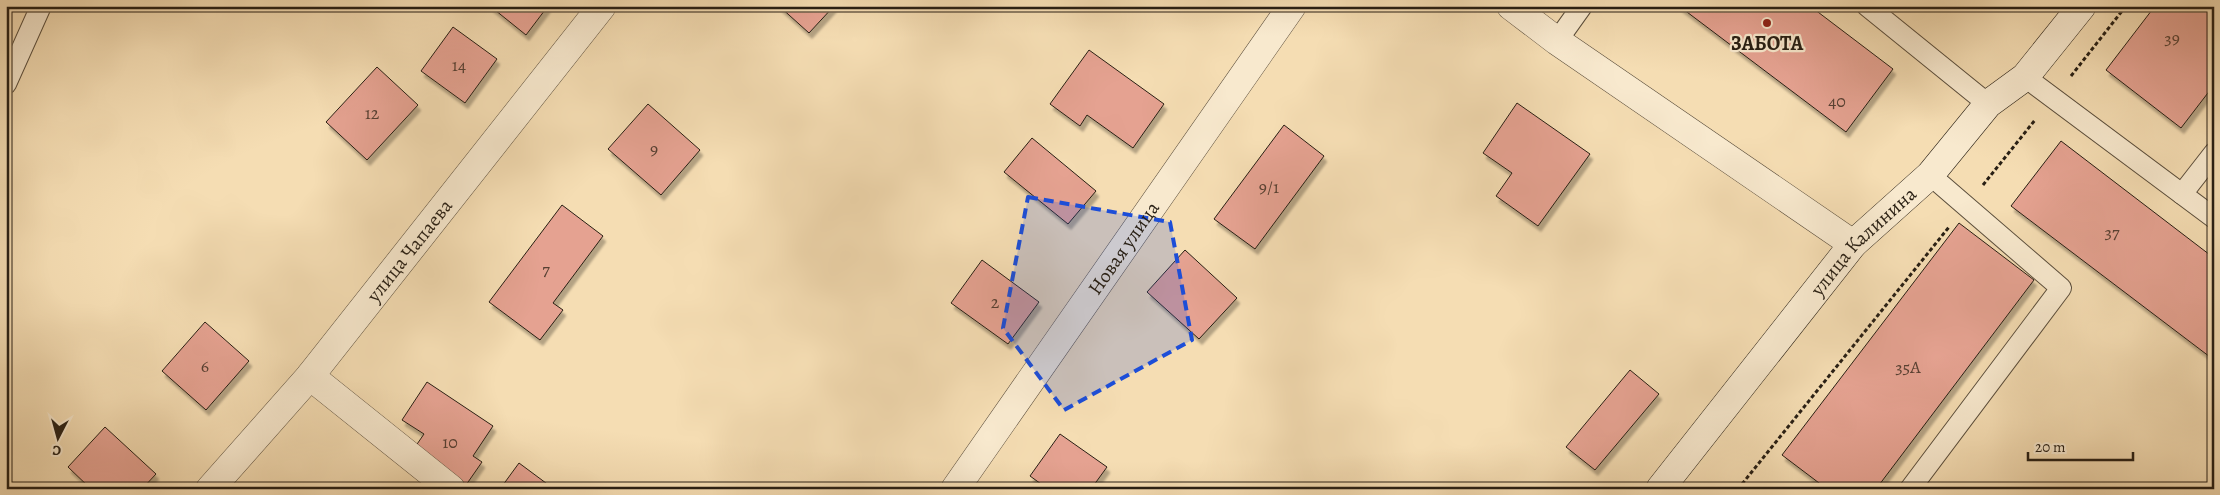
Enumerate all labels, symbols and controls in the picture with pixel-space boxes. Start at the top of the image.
marker: ЗАБОТА [1761,17,1773,29]
house number: 39 [2164,26,2180,50]
place label: ЗАБОТА [1731,30,1804,57]
house number: 14 [452,53,466,77]
house number: 40 [1828,89,1846,113]
house number: 12 [365,101,380,125]
house number: 9 [650,137,658,161]
house number: 9/1 [1259,175,1279,199]
street label: улица Калинина [1803,180,1923,302]
street label: улица Чапаева [359,193,459,308]
street label: Новая улица [1081,195,1166,300]
house number: 37 [2104,220,2120,244]
house number: 7 [542,257,550,281]
house number: 2 [991,290,1000,314]
house number: 6 [201,354,209,378]
house number: 35А [1895,355,1921,379]
north arrow [32,412,82,462]
house number: 10 [442,430,458,454]
scale bar [2028,430,2132,462]
text: 20 m [2035,437,2066,457]
text: С [51,440,62,460]

